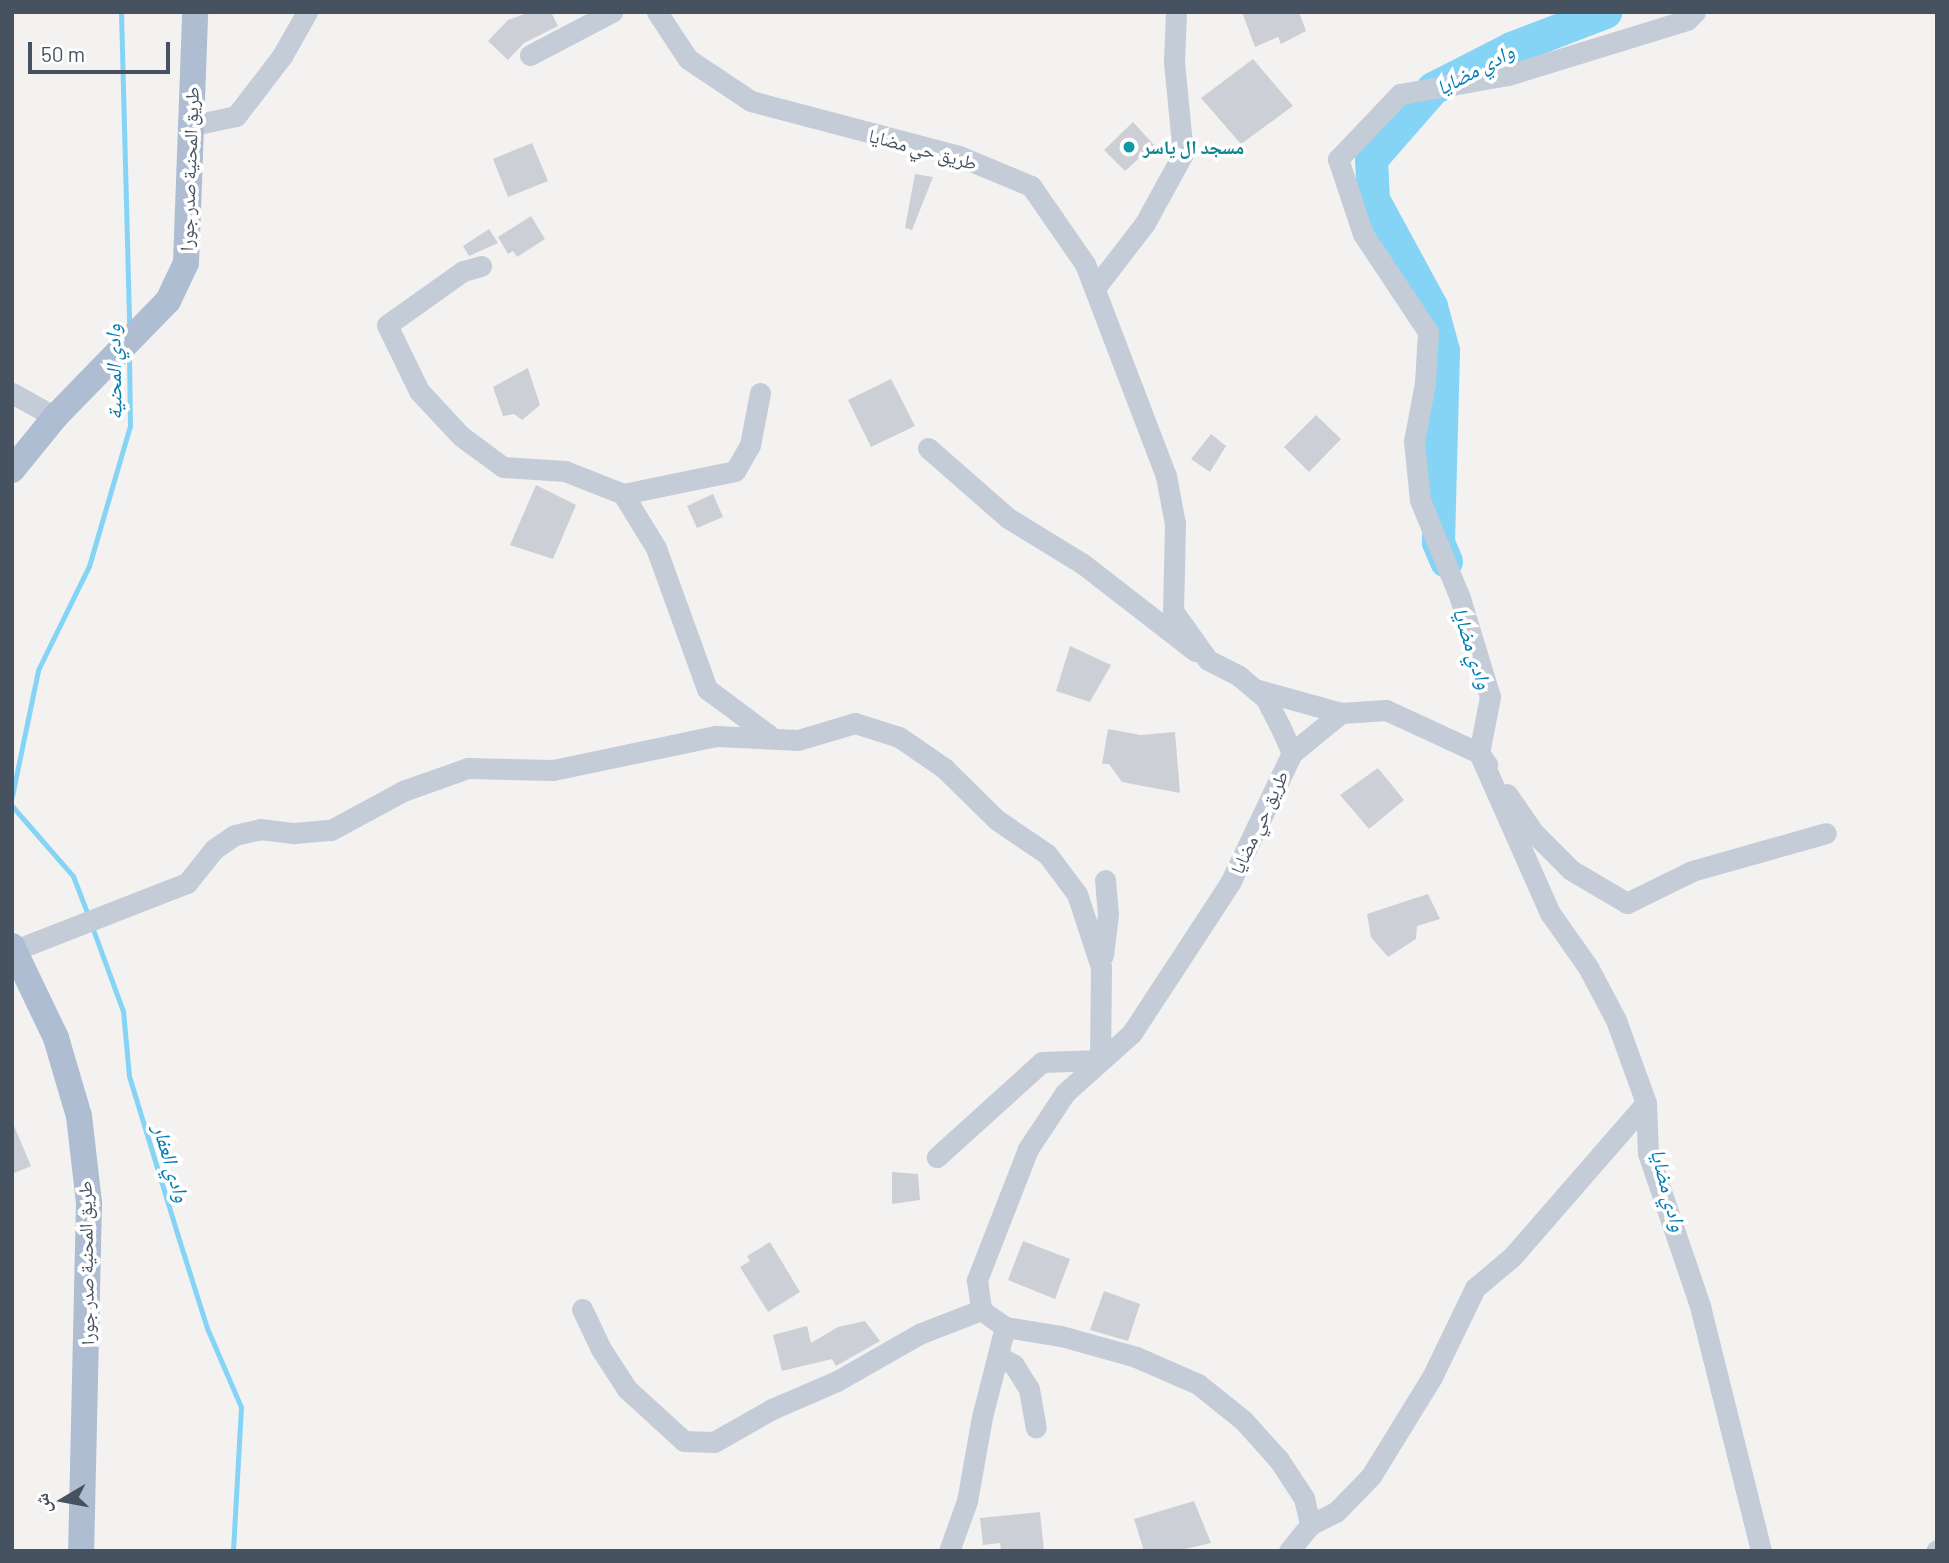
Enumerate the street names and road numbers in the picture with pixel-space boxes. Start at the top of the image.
street label: طريق المحنية صدر جورا [175,86,203,252]
street label: طريق حي مضايا [866,124,980,174]
street label: طريق حي مضايا [1225,767,1293,877]
street label: طريق المحنية صدر جورا [73,1181,99,1345]

